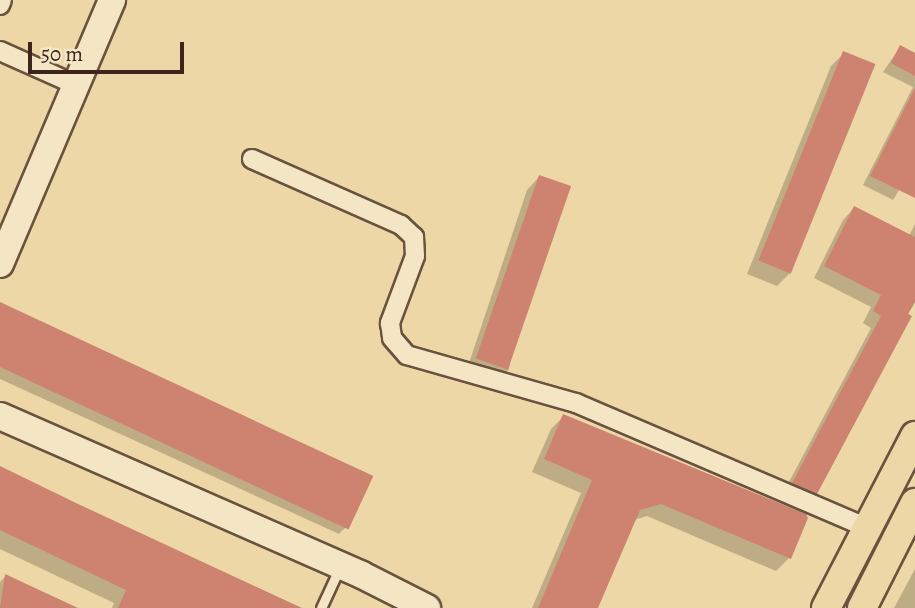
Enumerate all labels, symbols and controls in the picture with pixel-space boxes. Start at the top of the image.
scale bar [32,28,187,72]
text: 50 m [41,40,83,68]

